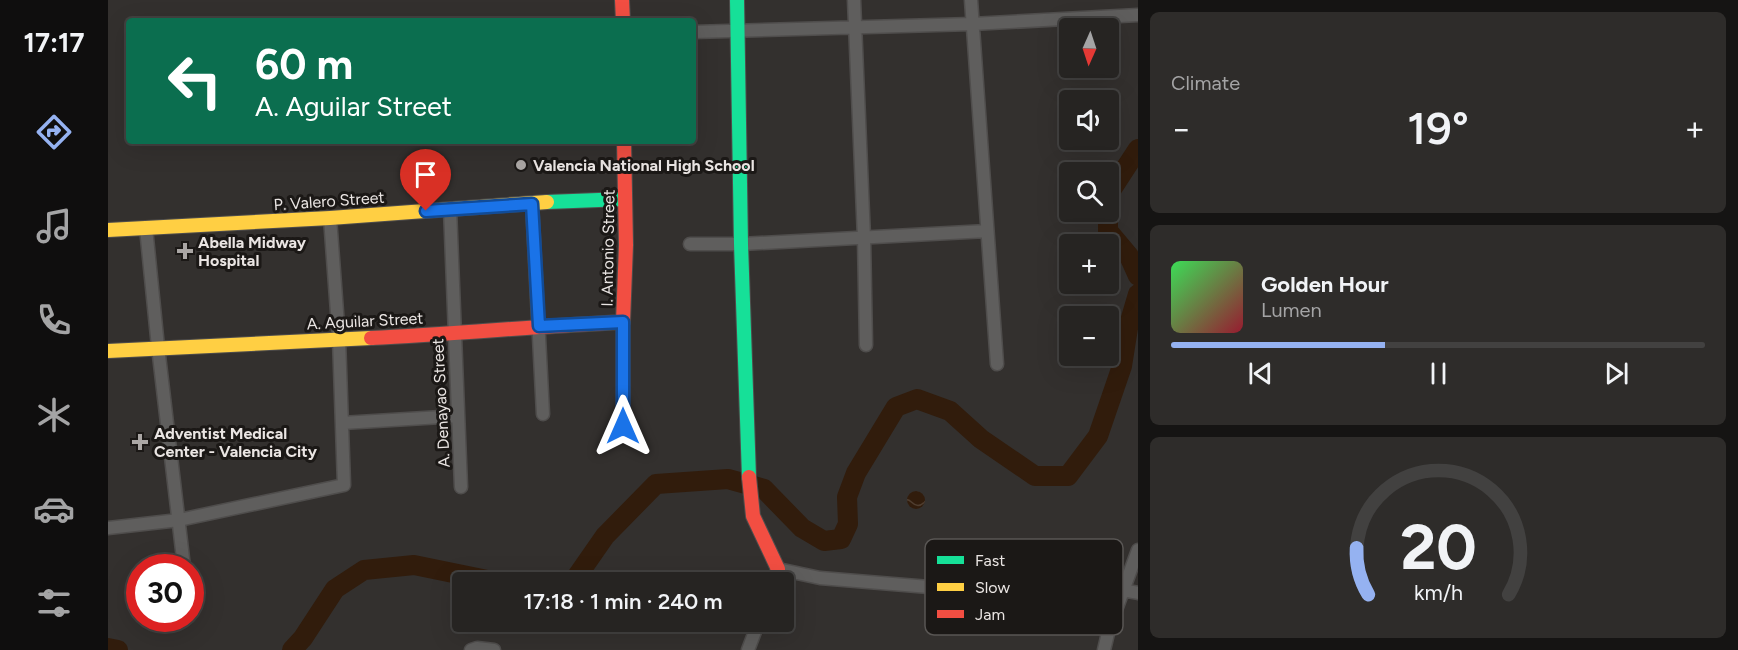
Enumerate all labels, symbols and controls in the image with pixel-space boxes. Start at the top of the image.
north arrow [1059,18,1119,78]
map controls [1059,18,1119,366]
text: 17:17 [24,26,84,59]
text: 60 m [255,39,353,90]
icon: left [156,42,234,120]
text: Climate [1171,71,1240,95]
text: A. Aguilar Street [255,90,452,123]
button: sound [1059,90,1119,150]
text: 19° [1407,101,1469,155]
text: − [1171,109,1192,148]
text: + [1684,109,1705,148]
icon: directions [33,111,75,153]
pin [400,149,451,211]
place label: Valencia National High School [533,156,755,175]
icon: arrive [409,158,442,191]
marker: Valencia National High School [514,158,528,172]
button: search [1059,162,1119,222]
street label: P. Valero Street [273,188,385,214]
street label: I. Antonio Street [597,189,619,307]
icon: music [33,205,75,247]
place label: Abella Midway Hospital [198,233,307,270]
button: + [1059,234,1119,294]
marker: Abella Midway Hospital [176,242,194,260]
text: Golden Hour [1261,271,1389,298]
text: Lumen [1261,298,1322,322]
icon: phone [33,299,75,341]
button: − [1059,306,1119,366]
street label: A. Aguilar Street [306,308,424,334]
street label: A. Denayao Street [428,338,454,468]
icon: previous [1244,357,1277,390]
icon: pause [1422,357,1455,390]
icon: next [1600,357,1633,390]
icon: climate [33,394,75,436]
position arrow [591,394,655,458]
place label: Adventist Medical Center - Valencia City [154,424,318,461]
marker: Adventist Medical Center - Valencia City [131,433,149,451]
icon: car [33,488,75,530]
text: 20 [1400,510,1476,585]
legend [925,539,1123,635]
text: Fast [975,551,1005,570]
speed limit sign: 30 [126,554,204,632]
text: Slow [975,578,1010,597]
text: km/h [1414,580,1462,605]
icon: filters [33,582,75,624]
text: 17:18 · 1 min · 240 m [523,588,723,615]
text: Jam [975,605,1005,624]

